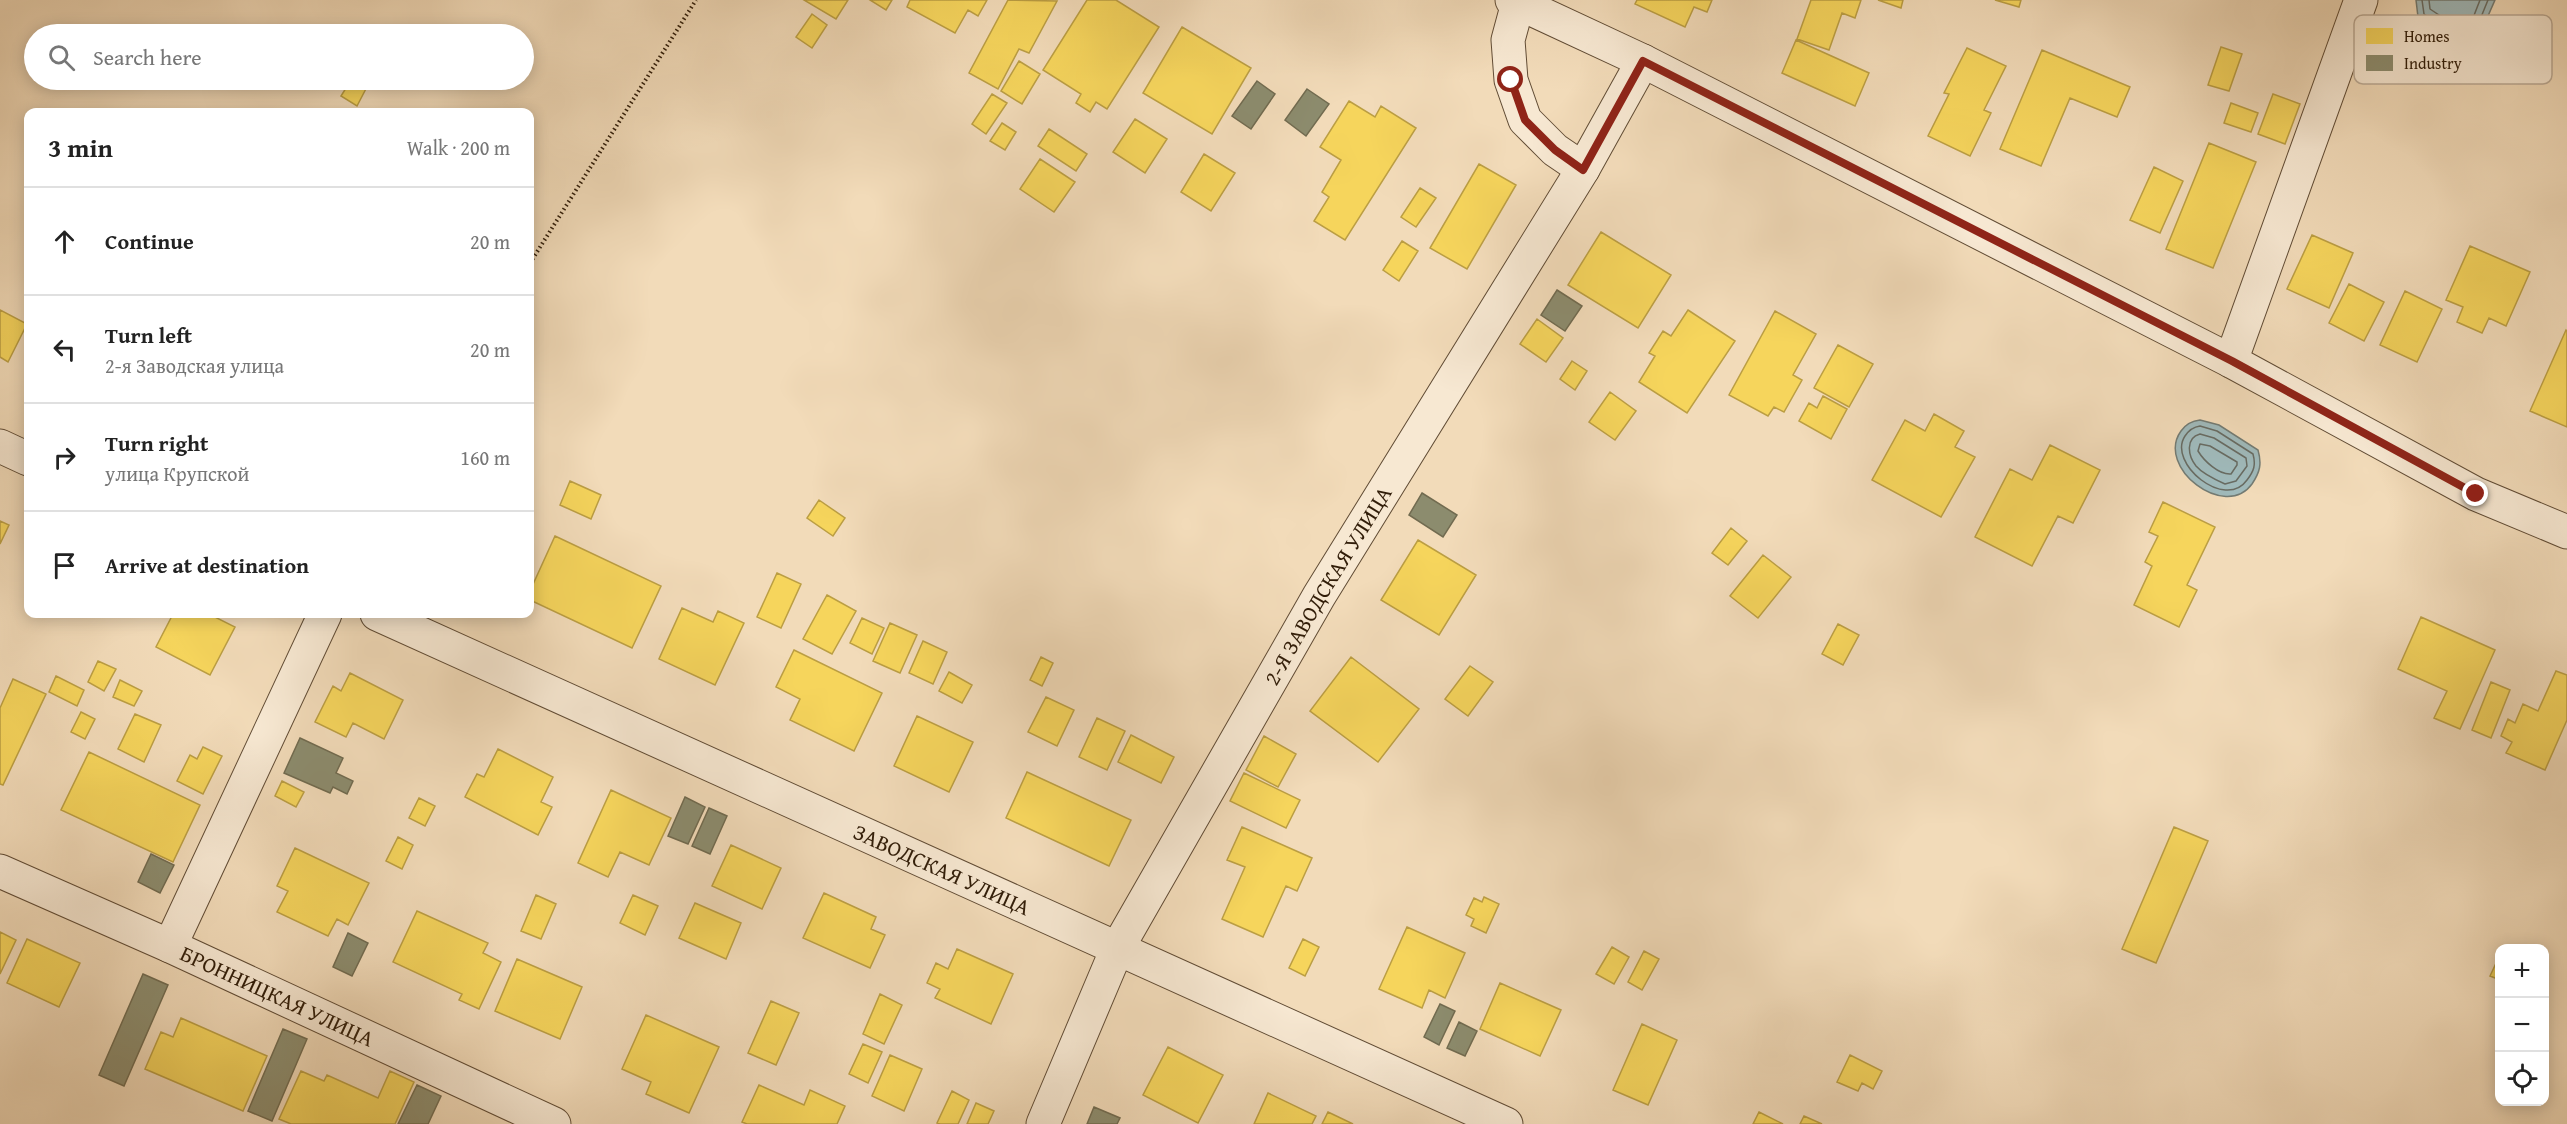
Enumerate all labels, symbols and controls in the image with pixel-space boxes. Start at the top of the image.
legend [2354,15,2552,84]
search box [24,24,534,90]
text: Homes [2404,24,2450,48]
icon: search [45,41,78,74]
text: Search here [93,41,202,73]
text: Industry [2404,51,2462,75]
route start [1497,66,1523,92]
text: 3 min [48,128,113,167]
text: Walk · 200 m [407,133,510,162]
icon: ahead [48,225,81,258]
text: Continue [105,225,194,257]
text: 20 m [470,227,510,256]
text: Turn left [105,319,192,351]
icon: left [48,333,81,366]
text: 20 m [470,335,510,364]
text: 2-я Заводская улица [105,351,284,380]
text: Turn right [105,427,208,459]
icon: right [48,441,81,474]
text: 160 m [460,443,510,472]
text: улица Крупской [105,459,249,488]
street label: 2-Я ЗАВОДСКАЯ УЛИЦА [1255,479,1400,691]
route end [2462,480,2488,506]
icon: arrive [48,549,81,582]
text: Arrive at destination [105,549,309,581]
street label: ЗАВОДСКАЯ УЛИЦА [848,815,1036,923]
street label: БРОННИЦКАЯ УЛИЦА [175,937,380,1055]
map controls [2495,944,2549,1106]
button: + [2495,944,2549,998]
button: − [2495,998,2549,1052]
button: locate [2495,1052,2549,1106]

